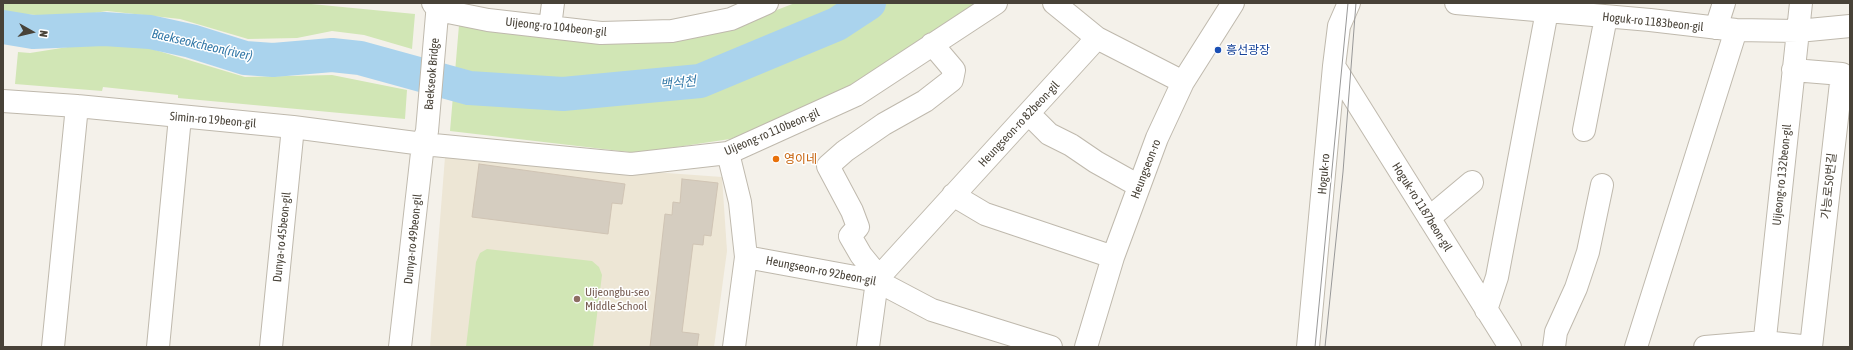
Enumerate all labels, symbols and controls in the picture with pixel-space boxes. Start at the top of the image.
street label: Hoguk-ro 1183beon-gil [1602,10,1704,34]
north arrow [12,12,52,52]
street label: Uijeong-ro 104beon-gil [505,15,607,39]
water label: Baekseokcheon(river) [150,26,254,64]
text: N [37,30,50,38]
street label: Baekseok Bridge [422,37,442,111]
place label: 흥선광장 [1226,43,1270,57]
marker: 흥선광장 [1213,45,1223,55]
water label: 백석천 [659,73,697,93]
street label: Heungseon-ro 82beon-gil [976,78,1062,170]
street label: Uijeong-ro 110beon-gil [722,105,822,159]
street label: Simin-ro 19beon-gil [169,109,257,131]
street label: Uijeong-ro 132beon-gil [1770,124,1794,226]
street label: Heungseon-ro [1128,137,1164,201]
place label: 영이네 [784,152,817,166]
street label: 가능로50번길 [1818,152,1840,220]
street label: Hoguk-ro [1315,153,1333,195]
marker: 영이네 [771,154,781,164]
street label: Hoguk-ro 1187beon-gil [1389,160,1455,254]
street label: Dunya-ro 45beon-gil [270,191,294,283]
street label: Dunya-ro 49beon-gil [401,193,425,285]
street label: Heungseon-ro 92beon-gil [765,253,877,289]
place label: Uijeongbu-seo Middle School [585,285,649,313]
marker: Uijeongbu-seo Middle School [572,294,582,304]

